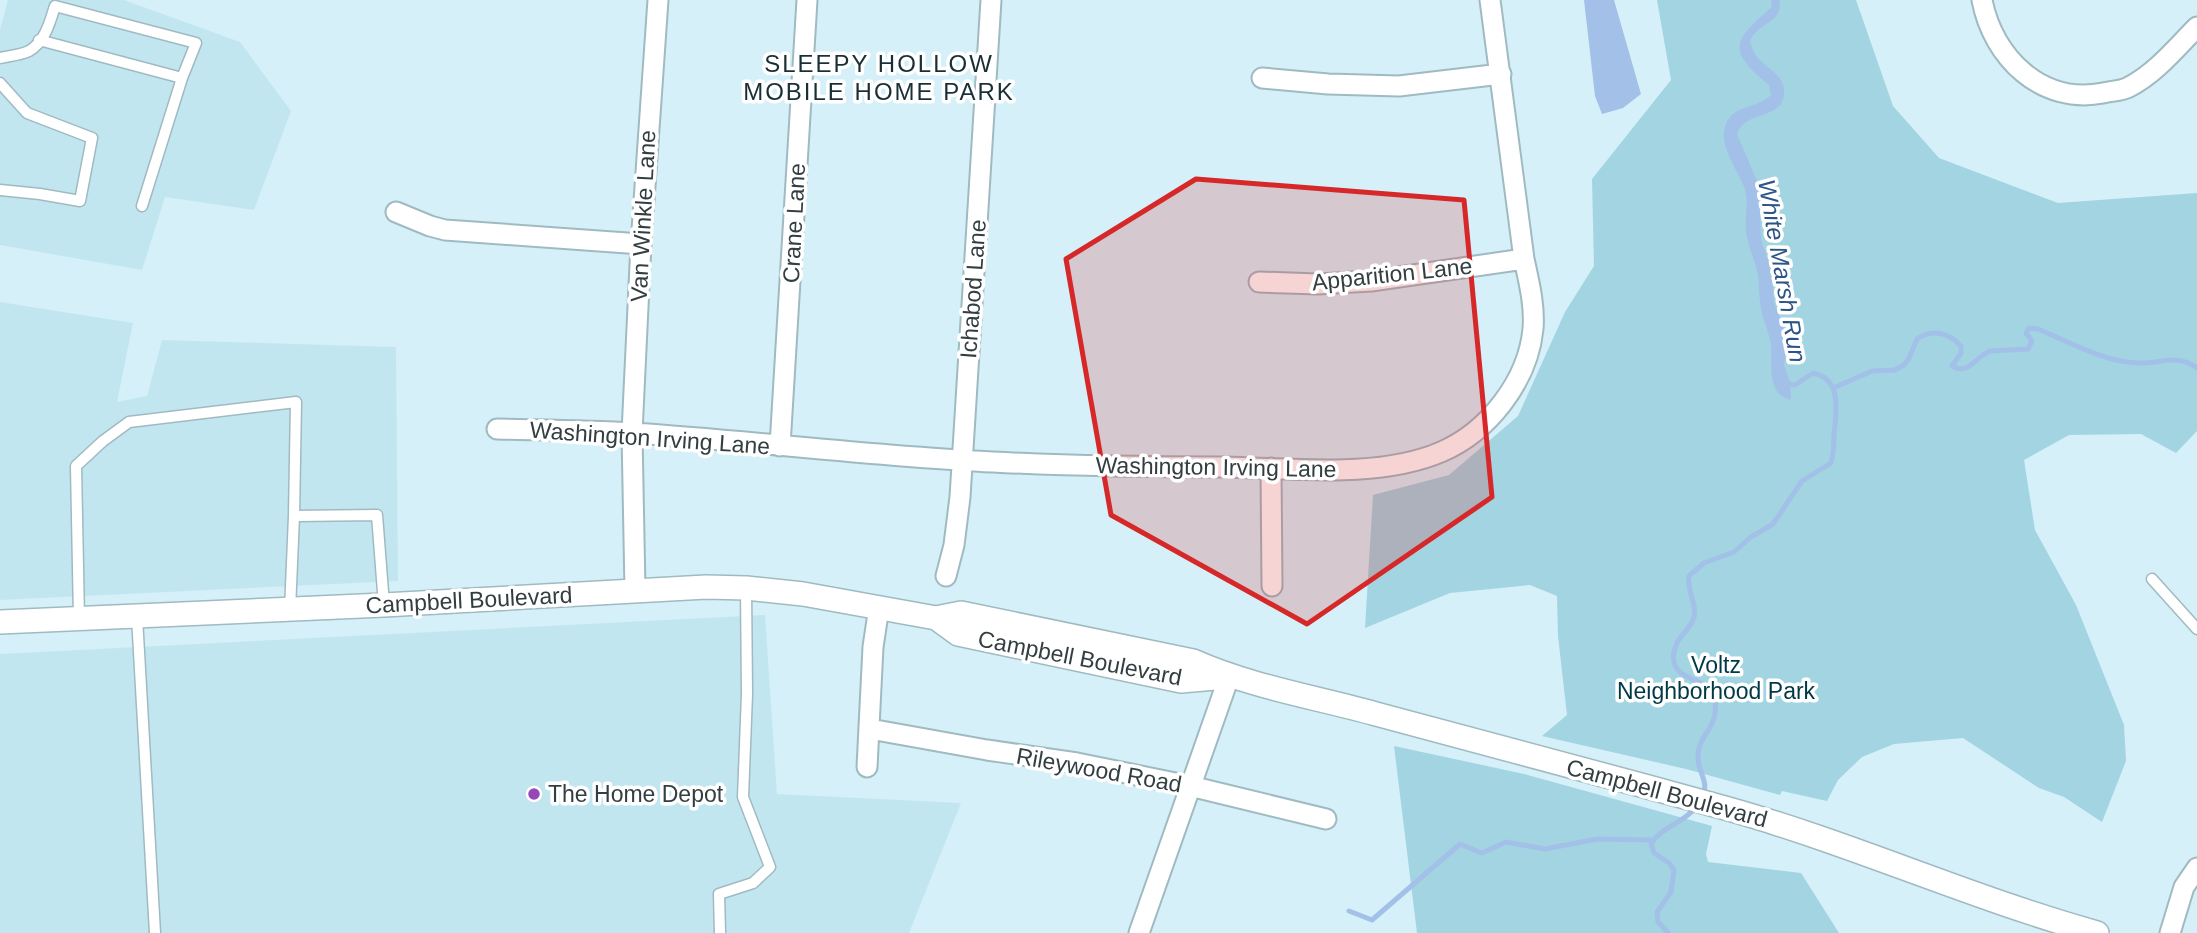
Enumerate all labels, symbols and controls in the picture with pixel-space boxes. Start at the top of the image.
district label: SLEEPY HOLLOW MOBILE HOME PARK [743,50,1015,105]
street label: Van Winkle Lane [626,129,660,303]
street label: Crane Lane [778,162,810,284]
water label: White Marsh Run [1753,177,1812,365]
street label: Ichabod Lane [955,219,991,359]
street label: Apparition Lane [1311,253,1473,295]
street label: Washington Irving Lane [529,417,771,459]
street label: Washington Irving Lane [1095,452,1337,482]
street label: Campbell Boulevard [365,582,573,618]
street label: Campbell Boulevard [976,625,1184,691]
park label: Voltz Neighborhood Park [1617,652,1816,704]
street label: Rileywood Road [1014,743,1184,797]
street label: Campbell Boulevard [1564,754,1770,832]
place label: The Home Depot [548,781,724,807]
marker: The Home Depot [526,786,542,802]

